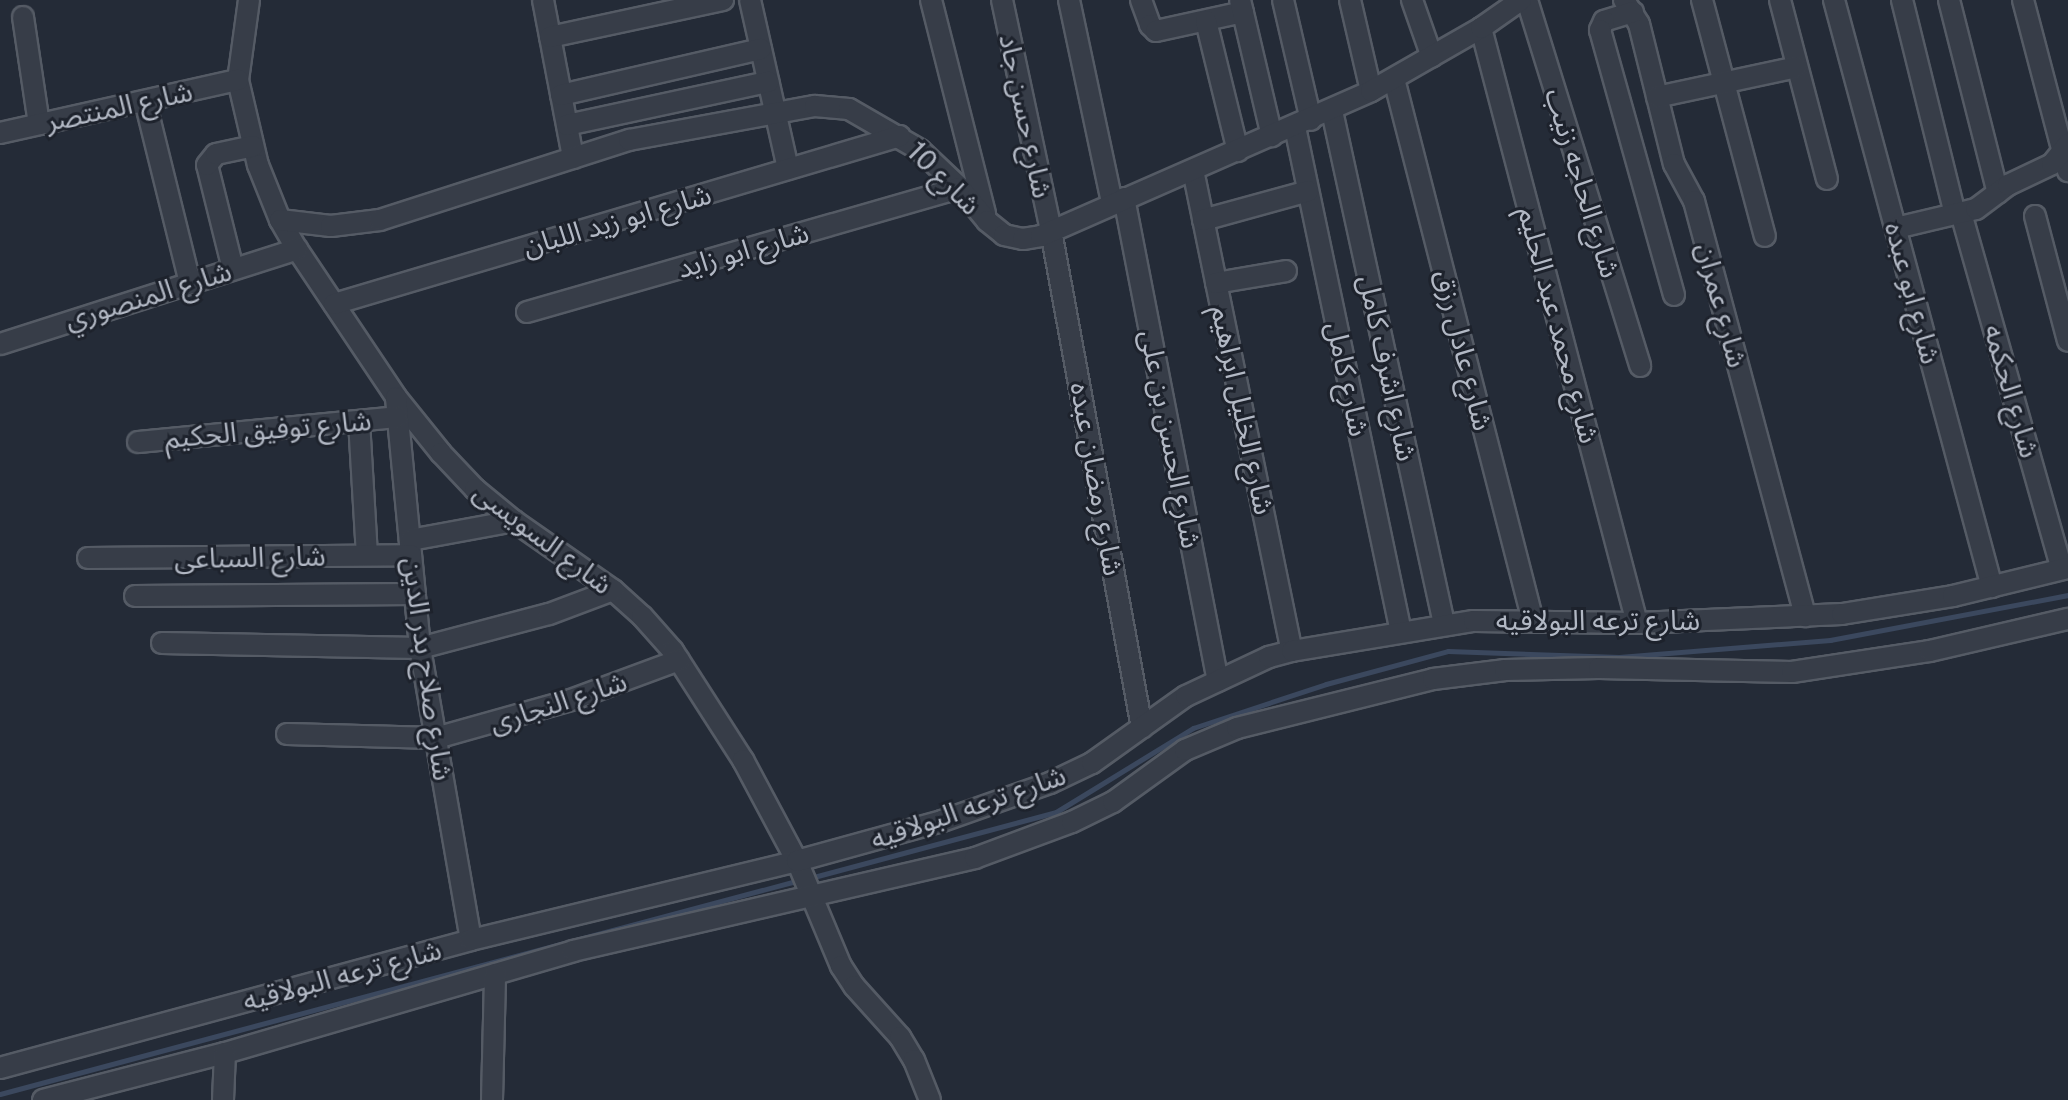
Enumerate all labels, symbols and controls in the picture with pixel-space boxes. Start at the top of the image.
street label: شارع حسن جاد [992,31,1060,201]
street label: شارع المنتصر [43,74,195,138]
street label: شارع الحاجه زنيب [1538,84,1628,282]
street label: شارع 10 [900,134,988,222]
street label: شارع ابو زيد اللبان [519,177,715,263]
street label: شارع محمد عبد الحليم [1511,203,1607,447]
street label: شارع ابو زايد [673,215,813,285]
street label: شارع ابو عبده [1878,218,1948,368]
street label: شارع عمران [1689,239,1755,371]
street label: شارع المنصوري [61,254,235,336]
street label: شارع عادل رزق [1428,266,1500,434]
street label: شارع اشرف كامل [1352,272,1424,464]
street label: شارع الخليل ابراهيم [1204,302,1282,518]
street label: شارع كامل [1319,319,1377,439]
street label: شارع الحكمه [1977,320,2047,462]
street label: شارع الحسن بن على [1133,327,1209,551]
street label: شارع رمضان عبده [1063,380,1131,578]
street label: شارع توفيق الحكيم [163,403,373,455]
street label: شارع السويسى [467,475,619,601]
street label: شارع السباعى [174,539,326,575]
street label: شارع صلاح بدر الدين [396,555,460,783]
street label: شارع ترعه البولاقيه [1496,603,1700,637]
street label: شارع النجارى [485,664,631,740]
street label: شارع ترعه البولاقيه [866,758,1070,856]
street label: شارع ترعه البولاقيه [239,932,445,1018]

